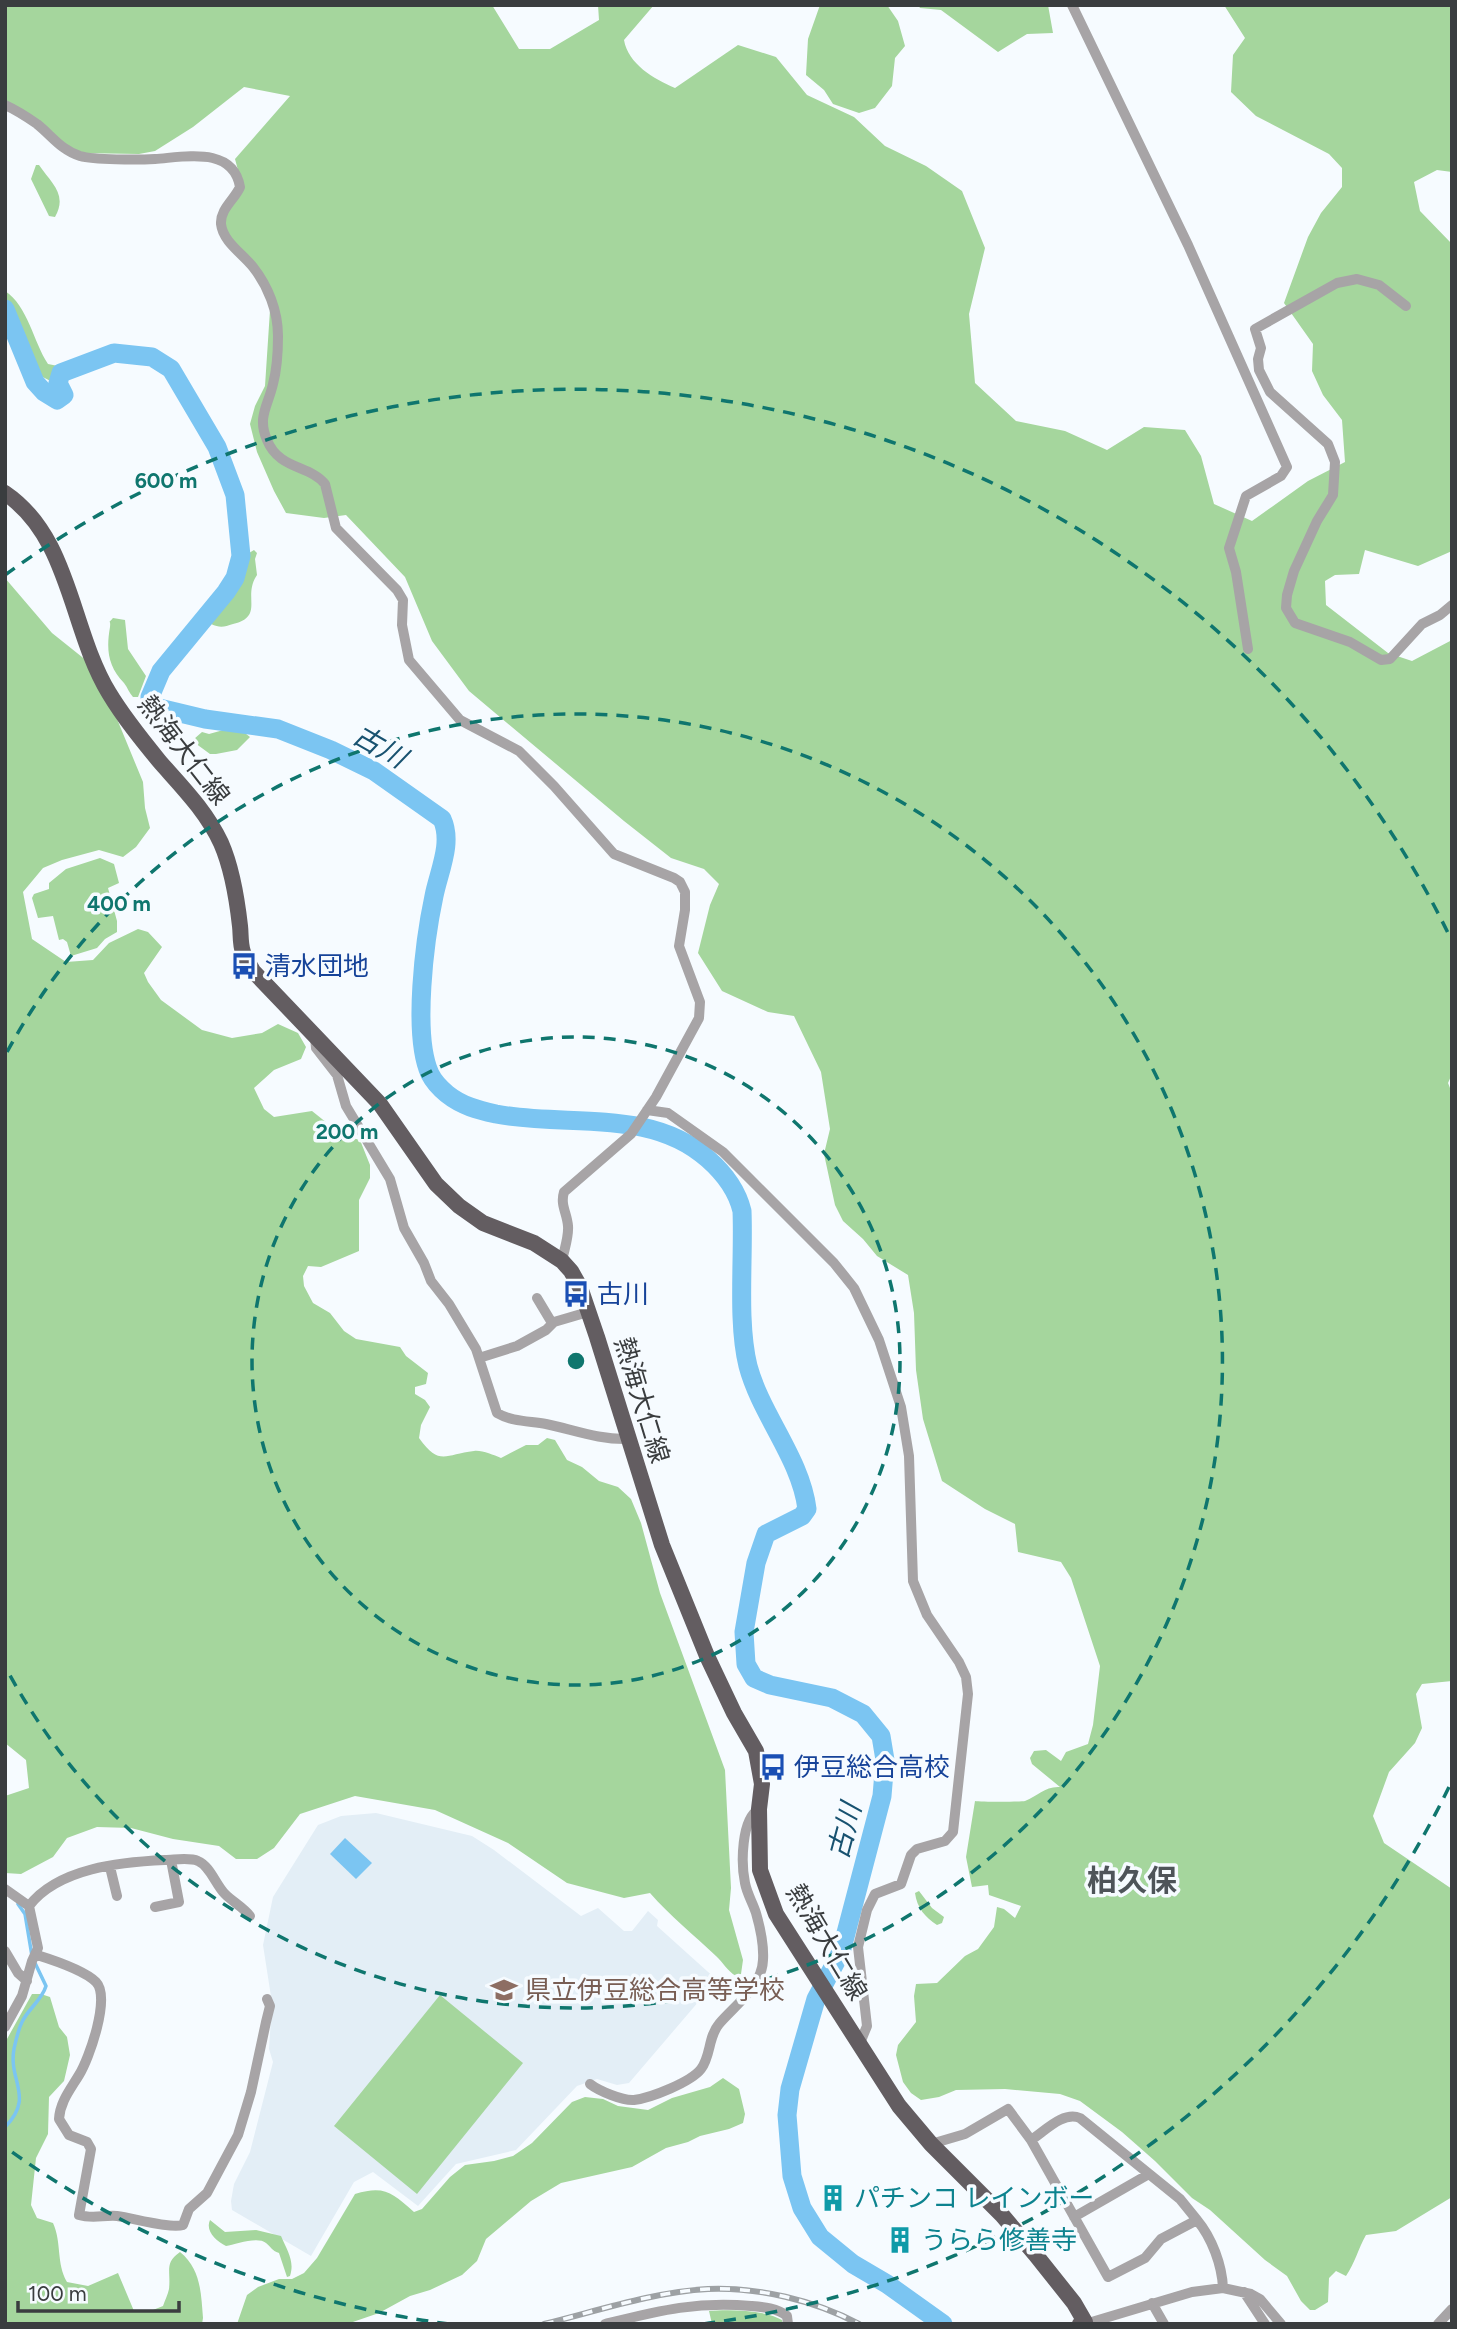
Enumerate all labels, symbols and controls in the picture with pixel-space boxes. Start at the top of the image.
text: 600 m [135,468,197,493]
street label: 熱海大仁線 [131,689,237,811]
water label: 古川 [347,717,415,776]
text: 400 m [87,891,151,916]
place label: 清水団地 [265,950,369,982]
bus stop icon: 清水団地 [229,951,259,981]
text: 200 m [316,1119,378,1144]
place label: 古川 [597,1278,649,1310]
bus stop icon: 古川 [561,1279,591,1309]
street label: 熱海大仁線 [608,1333,676,1467]
centre of rings [564,1349,588,1373]
place label: 伊豆総合高校 [794,1751,950,1783]
bus stop icon: 伊豆総合高校 [758,1752,788,1782]
water label: 古川 [820,1797,868,1862]
district label: 柏久保 [1087,1862,1177,1899]
street label: 熱海大仁線 [780,1878,874,2006]
place label: 県立伊豆総合高等学校 [525,1974,785,2006]
school or university icon: 県立伊豆総合高等学校 [489,1975,519,2005]
place label: パチンコ レインボー [854,2182,1094,2214]
building icon: パチンコ レインボー [818,2183,848,2213]
place label: うらら修善寺 [921,2224,1077,2256]
building icon: うらら修善寺 [885,2225,915,2255]
scale bar [18,2270,178,2314]
text: 100 m [28,2281,87,2306]

